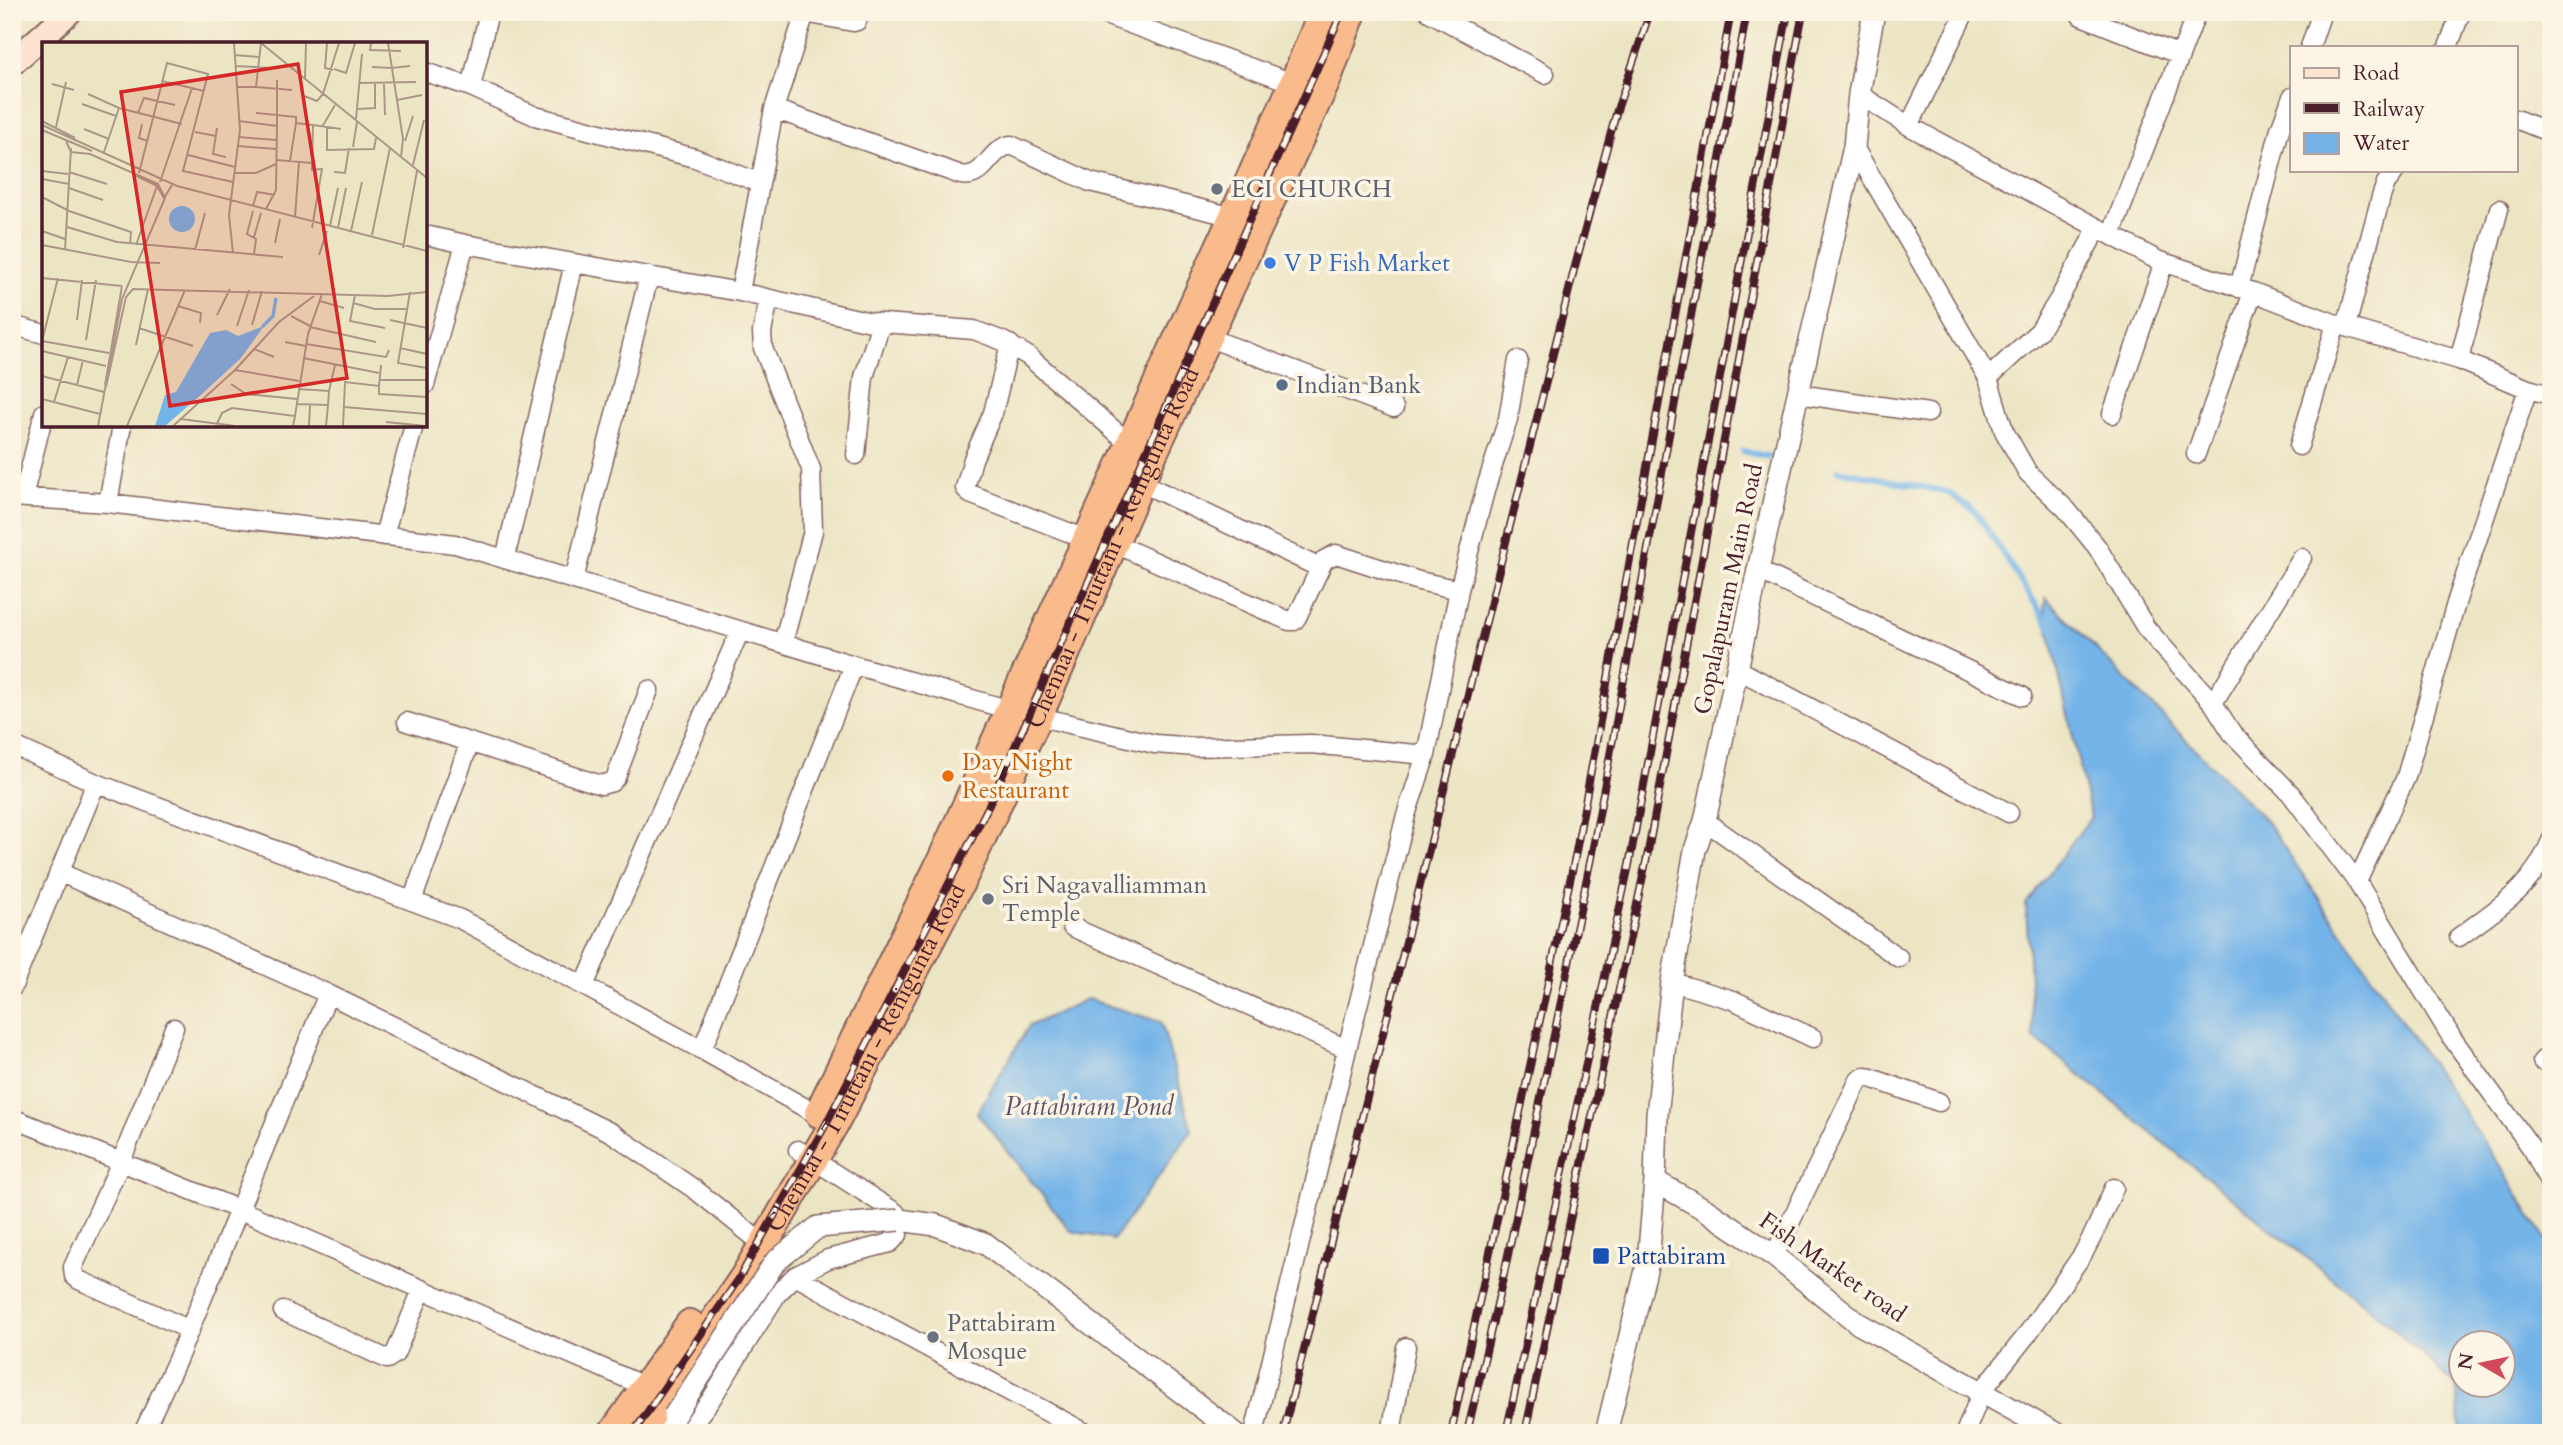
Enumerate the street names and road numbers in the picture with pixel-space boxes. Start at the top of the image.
street label: Chennai - Tiruttani - Renigunta Road [1019,362,1208,734]
street label: Gopalapuram Main Road [1686,460,1771,718]
street label: Chennai - Tiruttani - Renigunta Road [758,878,974,1238]
street label: Fish Market road [1753,1204,1913,1331]

